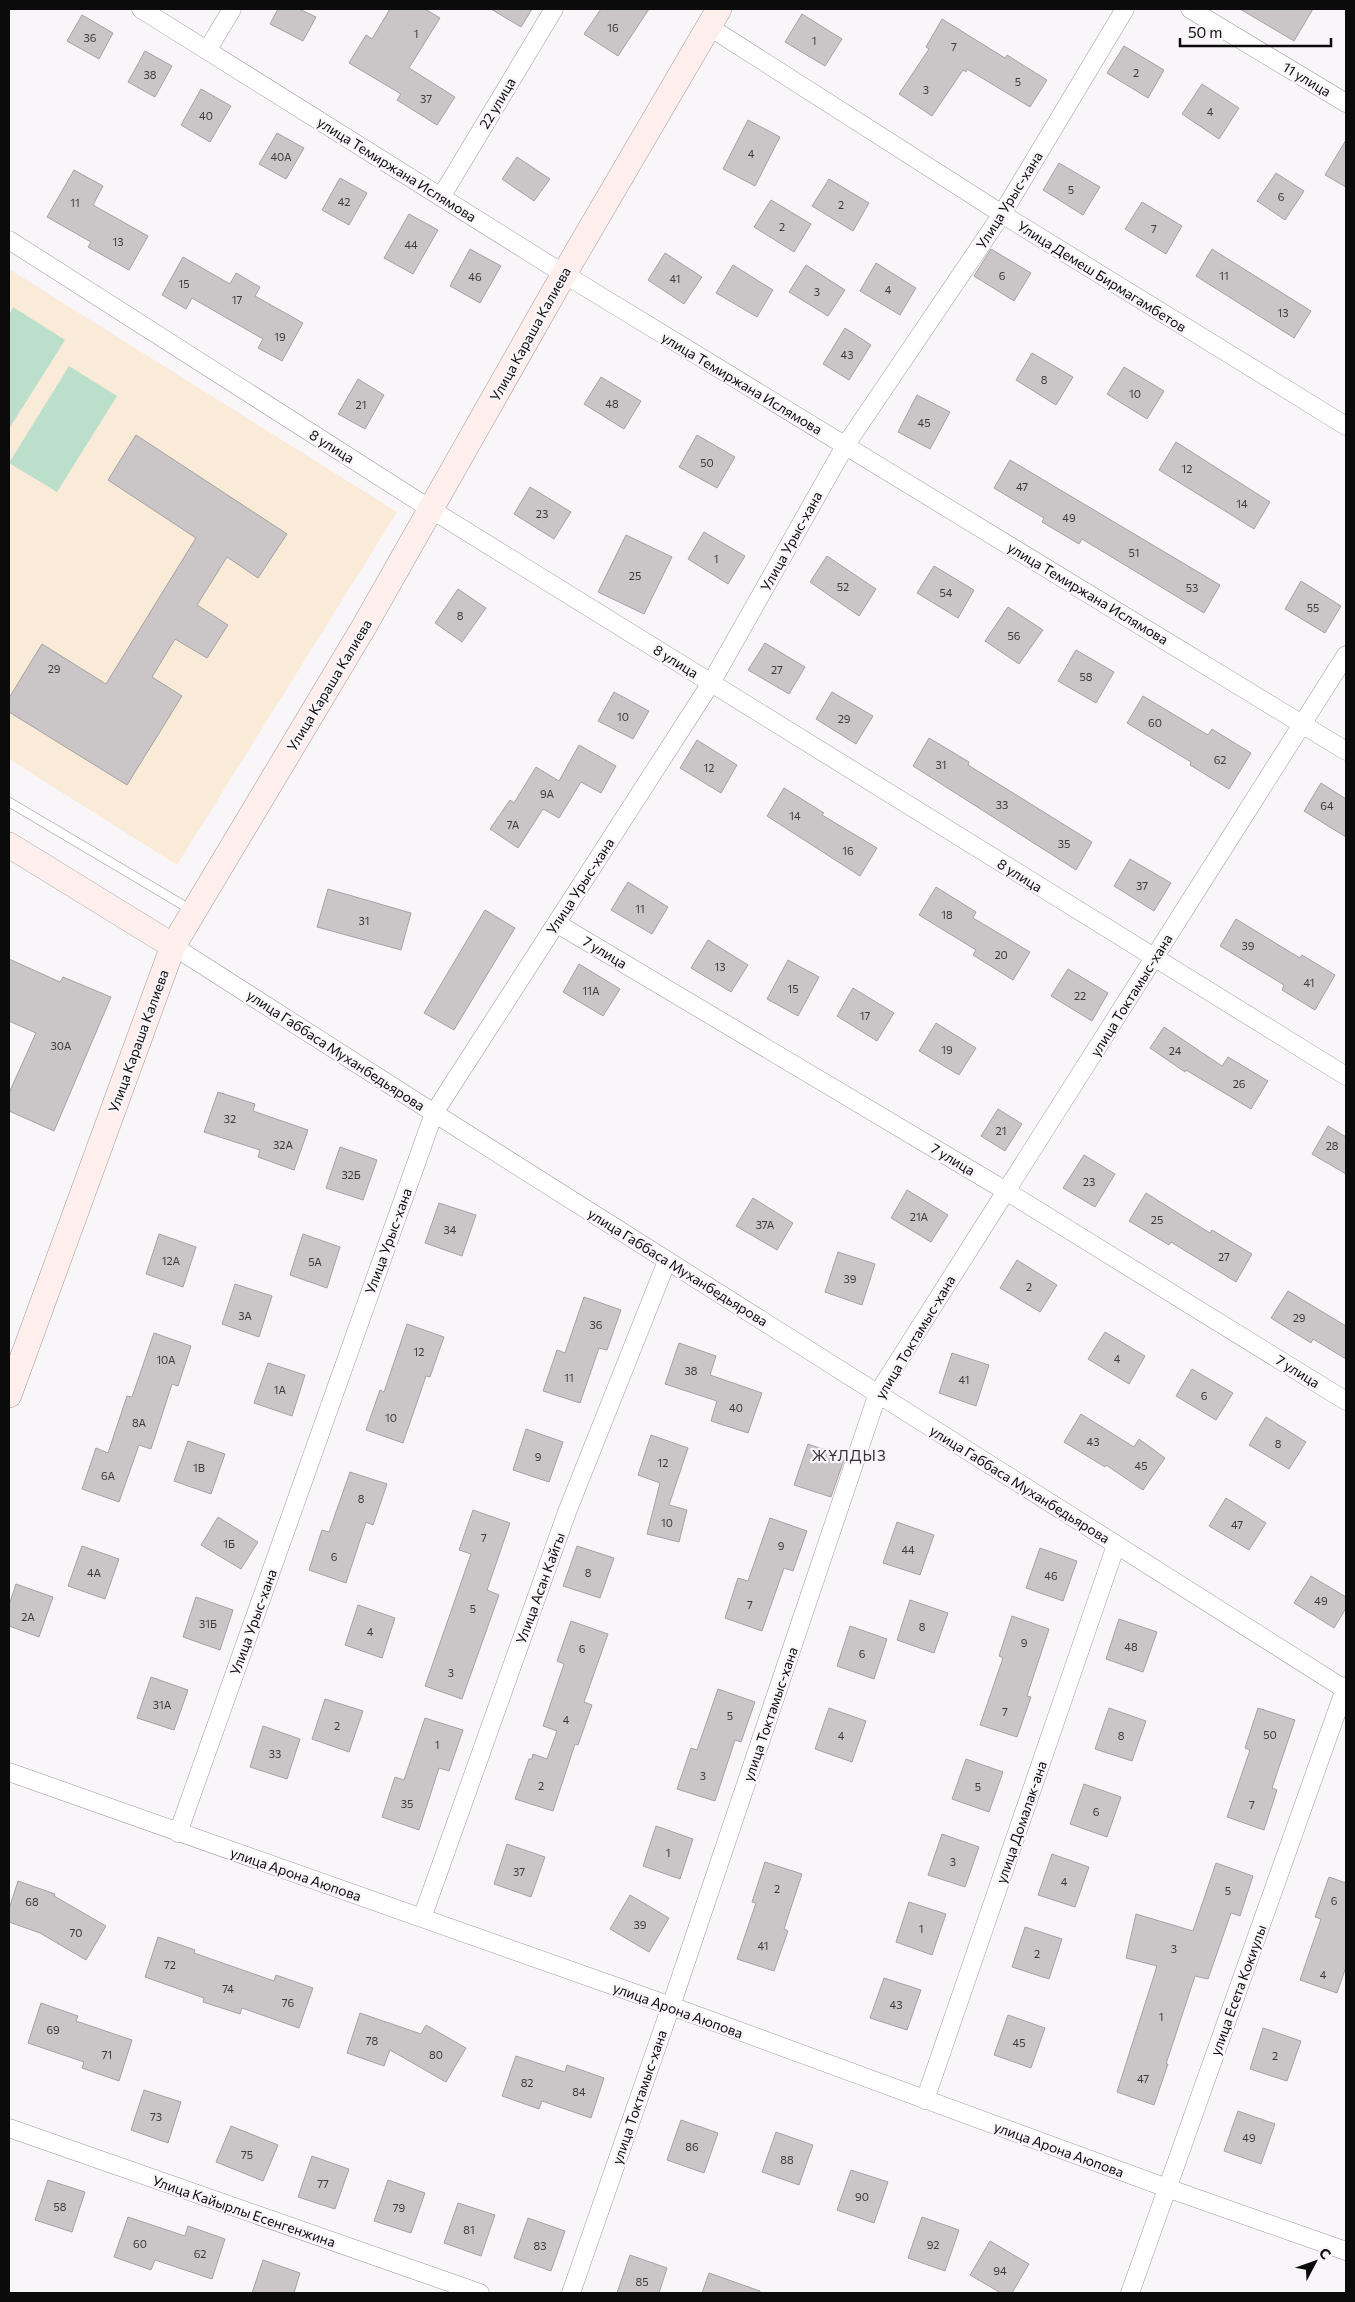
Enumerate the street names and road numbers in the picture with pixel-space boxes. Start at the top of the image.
street label: 11 улица [1280,58,1334,100]
street label: 22 улица [475,74,519,132]
street label: улица Темиржана Ислямова [314,113,480,225]
street label: Улица Урыс-хана [972,148,1046,252]
street label: Улица Демеш Бирмагамбетов [1014,217,1190,335]
street label: Улица Караша Калиева [486,264,574,404]
street label: улица Темиржана Ислямова [659,328,825,438]
street label: 8 улица [307,426,357,466]
street label: Улица Урыс-хана [756,488,826,594]
street label: улица Темиржана Ислямова [1005,538,1171,648]
street label: Улица Караша Калиева [283,616,375,754]
street label: 8 улица [651,641,701,681]
street label: Улица Урыс-хана [542,835,618,937]
street label: 8 улица [995,855,1045,895]
street label: улица Токтамыс-хана [1086,931,1176,1059]
street label: 7 улица [580,932,630,972]
street label: Улица Караша Калиева [104,967,172,1115]
street label: улица Габбаса Муханбедьярова [244,986,428,1114]
street label: 7 улица [928,1139,978,1179]
street label: Улица Урыс-хана [361,1186,415,1296]
street label: улица Габбаса Муханбедьярова [585,1204,771,1330]
street label: улица Токтамыс-хана [871,1272,959,1402]
street label: 7 улица [1273,1351,1323,1391]
street label: улица Габбаса Муханбедьярова [927,1421,1113,1547]
street label: Улица Асан Кайгы [512,1530,568,1646]
street label: Улица Урыс-хана [226,1567,280,1677]
street label: улица Токтамыс-хана [739,1644,801,1784]
street label: улица Домалак-ана [992,1758,1050,1886]
street label: улица Арона Аюпова [228,1844,364,1904]
street label: улица Есета Кокиулы [1206,1922,1270,2058]
street label: улица Арона Аюпова [611,1979,745,2041]
street label: улица Токтамыс-хана [608,2027,670,2167]
street label: улица Арона Аюпова [992,2118,1126,2180]
street label: Улица Кайырлы Есенгенжина [150,2172,338,2250]

